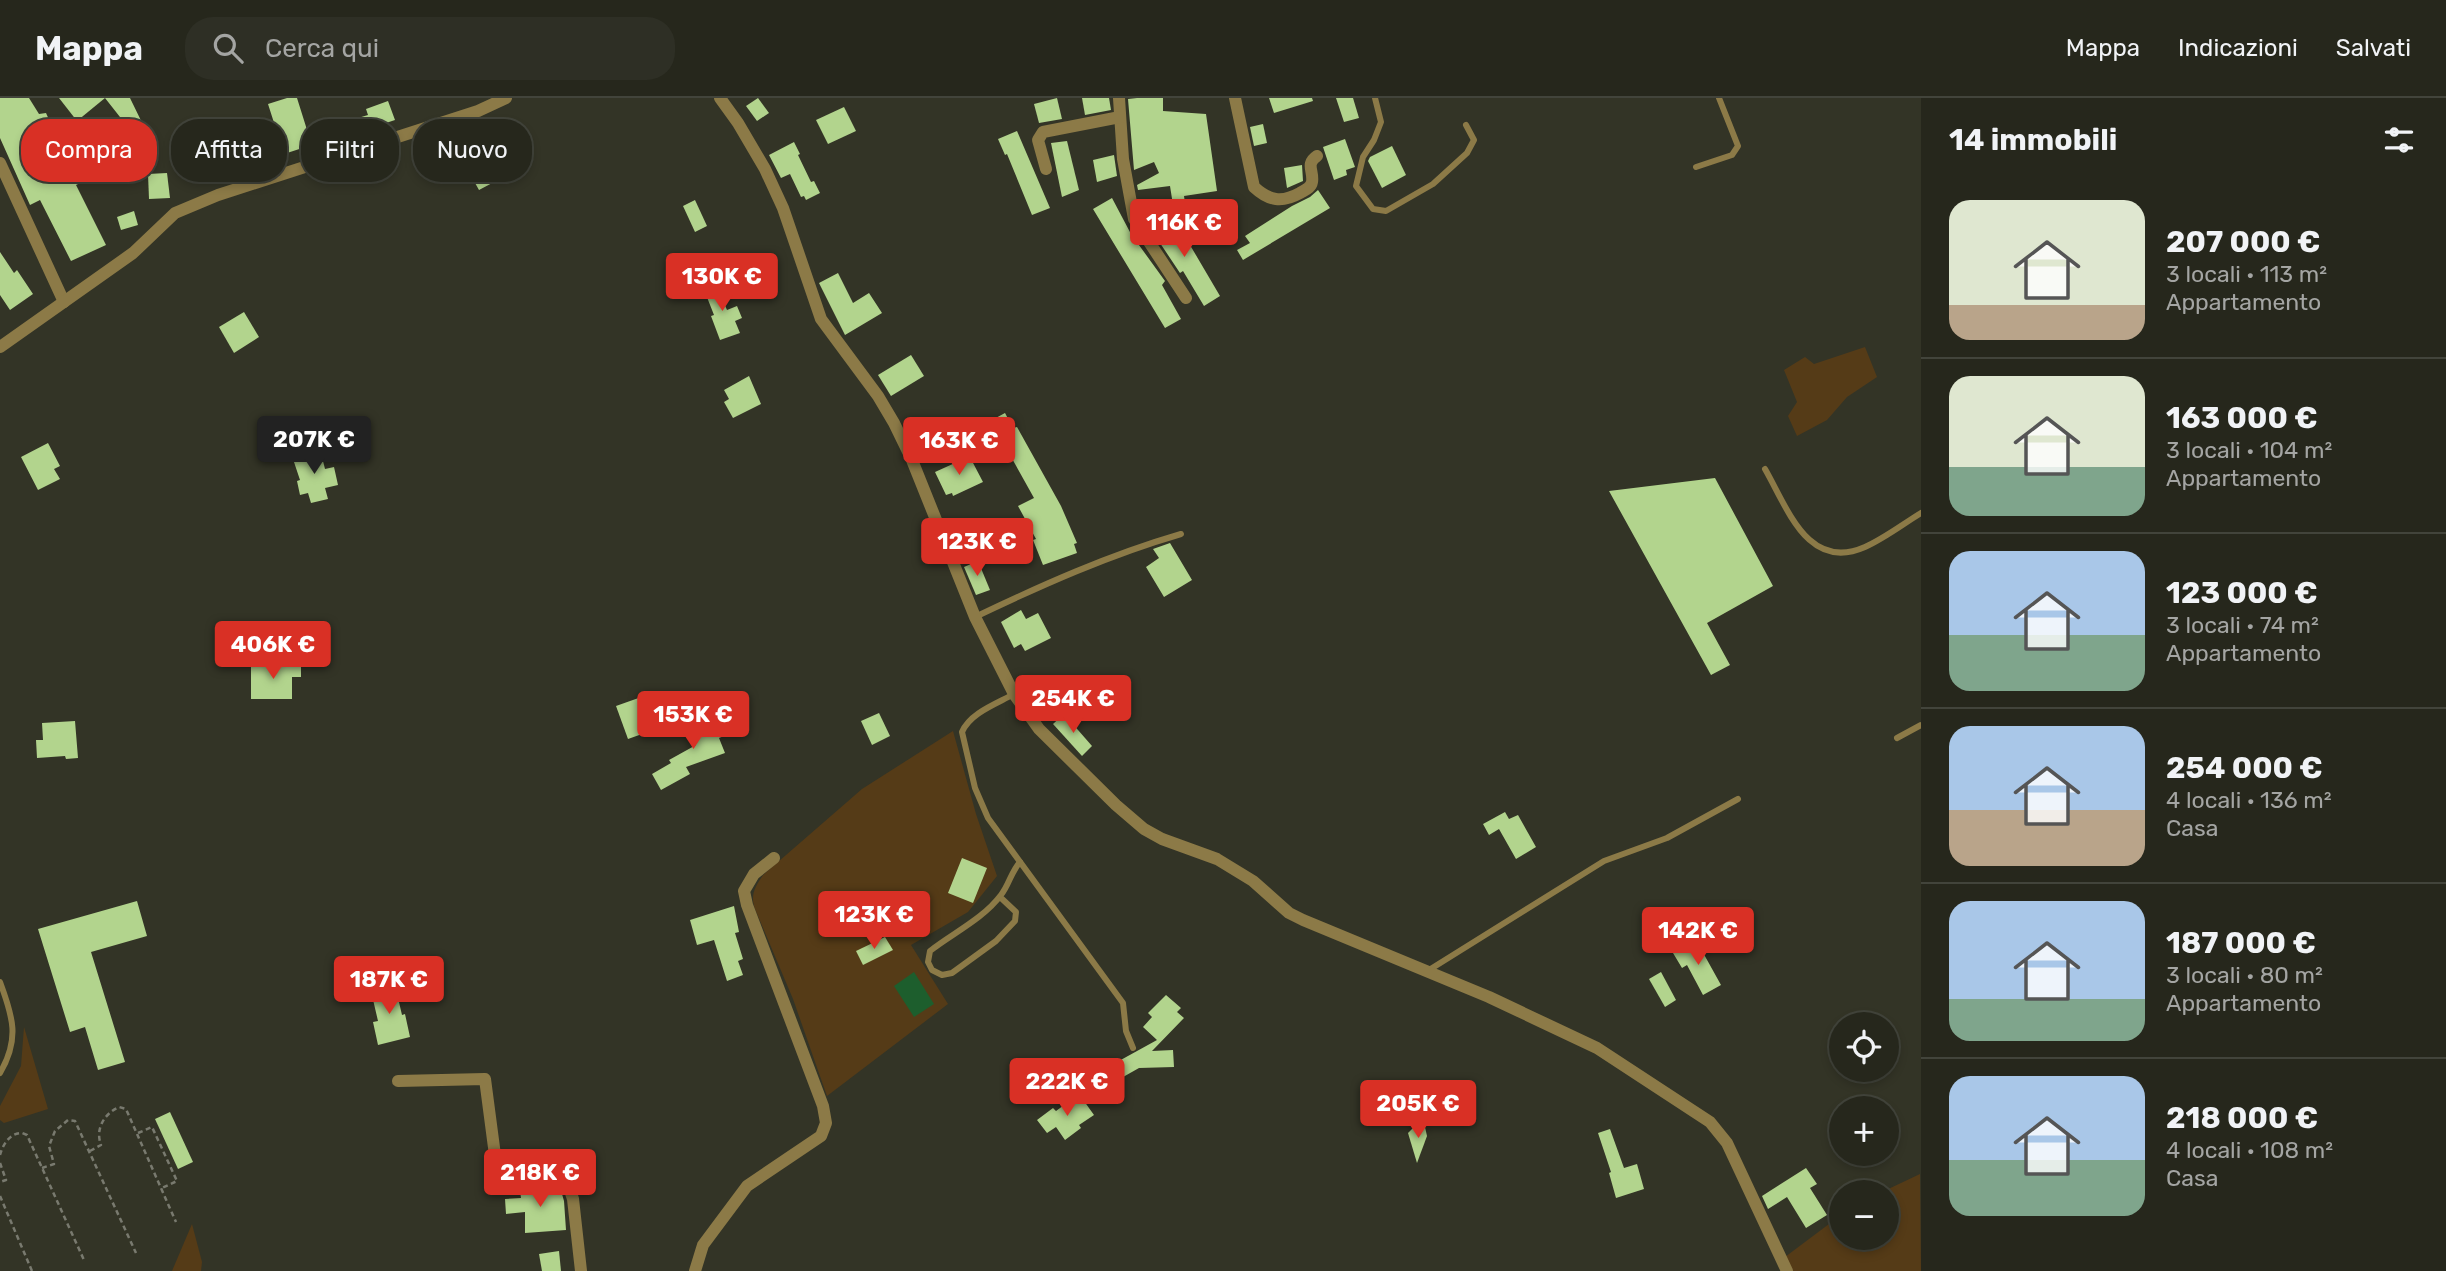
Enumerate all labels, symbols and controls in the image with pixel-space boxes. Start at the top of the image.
search box [185,17,675,80]
text: Mappa [35,29,143,68]
icon: search [209,29,247,67]
text: Cerca qui [265,33,379,64]
text: Mappa [2066,34,2140,62]
text: Indicazioni [2178,34,2298,62]
text: Salvati [2336,34,2411,62]
chip: Compra [21,119,157,182]
chip: Affitta [171,119,287,182]
chip: Filtri [301,119,399,182]
chip: Nuovo [413,119,532,182]
icon: filters [2380,121,2418,159]
text: 14 immobili [1949,122,2117,158]
pin: 116K € [1127,200,1241,259]
text: 116K € [1146,208,1222,236]
text: 207 000 € [2166,224,2321,260]
icon: home [2005,228,2089,312]
pin: 130K € [665,254,779,313]
text: 3 locali · 113 m² [2166,260,2327,288]
text: 130K € [682,262,762,290]
text: Appartamento [2166,288,2321,316]
text: 163 000 € [2166,400,2318,436]
icon: home [2005,404,2089,488]
pin: 207K € [257,416,371,476]
pin: 163K € [902,418,1016,477]
text: 207K € [273,425,355,453]
text: 163K € [919,426,999,454]
text: 3 locali · 104 m² [2166,436,2332,464]
text: Appartamento [2166,464,2321,492]
pin: 123K € [920,518,1034,578]
text: 123K € [937,527,1017,555]
text: 123 000 € [2166,575,2318,611]
icon: home [2005,579,2089,663]
text: 3 locali · 74 m² [2166,611,2319,639]
pin: 406K € [216,622,330,681]
text: 406K € [231,630,315,658]
text: Appartamento [2166,639,2321,667]
pin: 254K € [1016,676,1130,735]
text: 254K € [1031,684,1115,712]
pin: 153K € [636,692,750,751]
text: 153K € [653,700,733,728]
text: 254 000 € [2166,750,2323,786]
icon: home [2005,754,2089,838]
text: 4 locali · 136 m² [2166,786,2332,814]
text: Casa [2166,814,2218,842]
pin: 123K € [817,892,931,951]
text: 123K € [834,900,914,928]
pin: 142K € [1641,908,1755,967]
text: 142K € [1658,916,1738,944]
text: 187 000 € [2166,925,2316,961]
icon: home [2005,929,2089,1013]
pin: 187K € [332,956,446,1016]
text: 3 locali · 80 m² [2166,961,2323,989]
text: 187K € [350,965,428,993]
text: Appartamento [2166,989,2321,1017]
map controls [1829,1012,1899,1250]
button: locate [1829,1012,1899,1082]
pin: 222K € [1010,1058,1124,1118]
text: 222K € [1026,1067,1108,1095]
pin: 205K € [1361,1080,1475,1140]
text: 205K € [1376,1089,1460,1117]
button: + [1829,1096,1899,1166]
text: 218 000 € [2166,1100,2318,1136]
icon: home [2005,1104,2089,1188]
text: 4 locali · 108 m² [2166,1136,2333,1164]
pin: 218K € [483,1150,597,1209]
text: 218K € [500,1158,580,1186]
text: Casa [2166,1164,2218,1192]
button: − [1829,1180,1899,1250]

